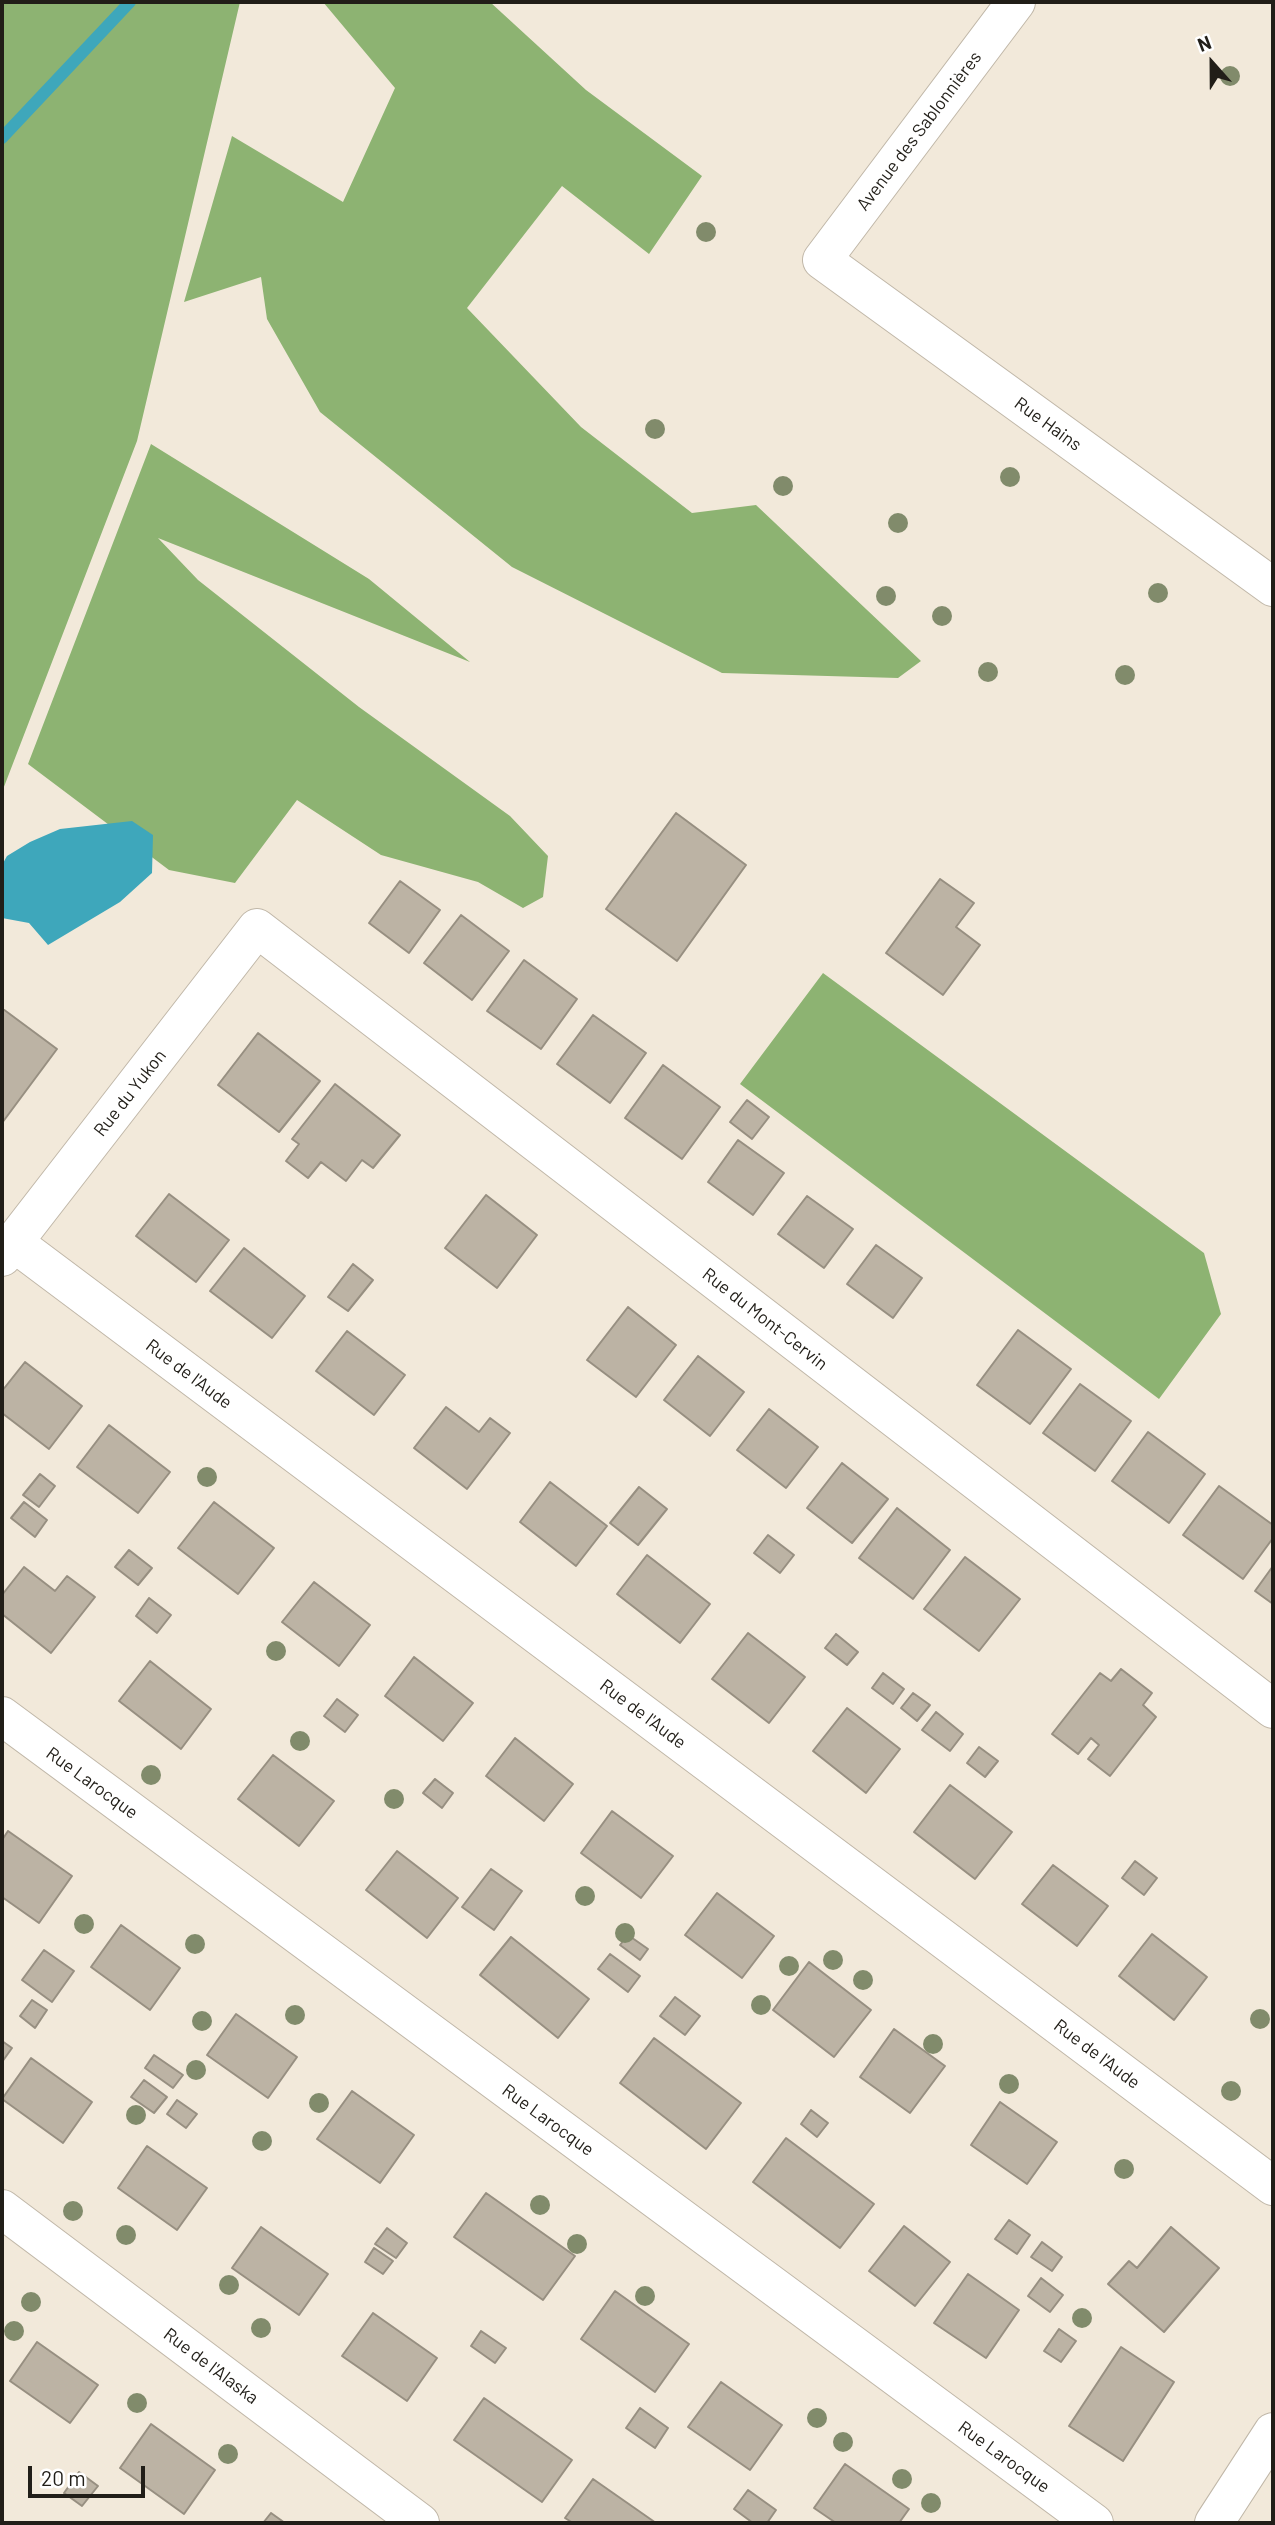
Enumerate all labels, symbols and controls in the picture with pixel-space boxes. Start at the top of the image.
north arrow [1177,28,1247,98]
text: N [1194,30,1214,56]
street label: Avenue des Sablonnières [852,47,986,215]
street label: Rue Hains [1010,392,1086,456]
street label: Rue du Yukon [89,1045,171,1141]
street label: Rue du Mont-Cervin [698,1263,832,1375]
street label: Rue de l'Aude [142,1335,236,1413]
street label: Rue de l'Aude [596,1675,690,1753]
street label: Rue Larocque [42,1742,142,1824]
street label: Rue de l'Aude [1050,2015,1144,2093]
street label: Rue Larocque [498,2079,598,2161]
street label: Rue de l'Alaska [159,2323,263,2409]
street label: Rue Larocque [954,2416,1054,2498]
scale bar [32,2452,149,2496]
text: 20 m [41,2465,86,2490]

